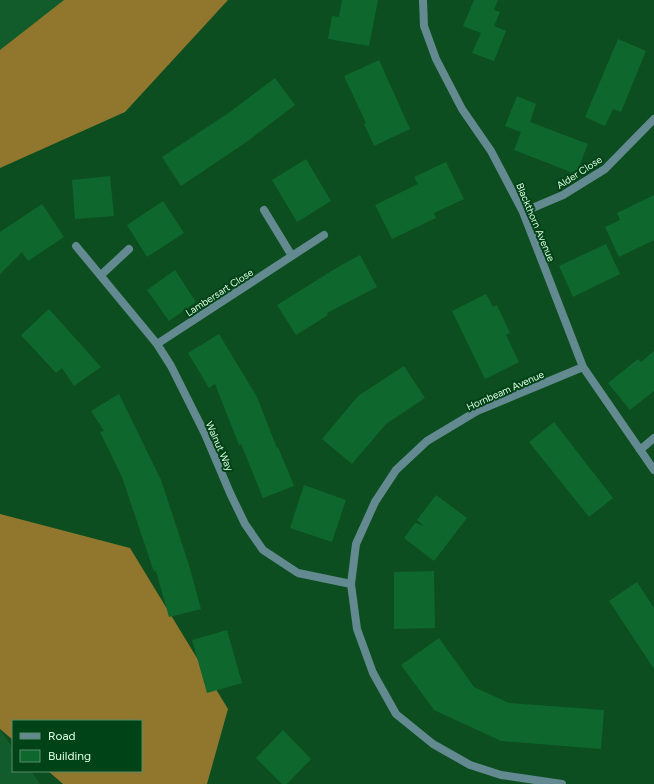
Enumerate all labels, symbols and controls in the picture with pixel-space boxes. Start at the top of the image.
street label: Alder Close [554,153,605,192]
street label: Blackthorn Avenue [513,181,558,264]
street label: Lambersart Close [183,265,256,319]
street label: Hornbeam Avenue [464,367,546,413]
street label: Walnut Way [203,419,237,474]
legend [12,720,142,772]
text: Road [48,729,76,743]
text: Building [48,749,91,763]

